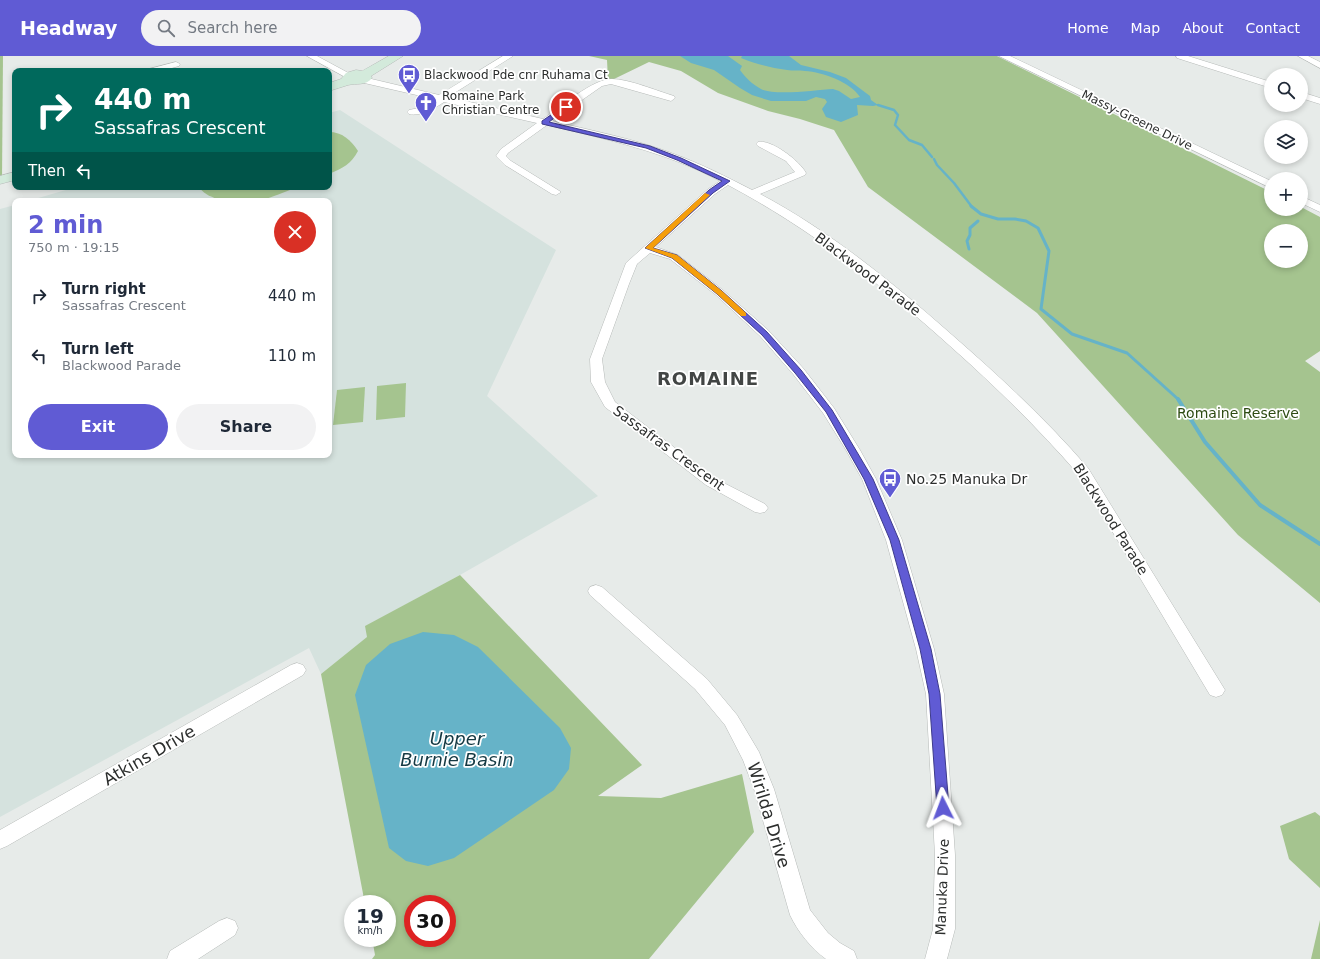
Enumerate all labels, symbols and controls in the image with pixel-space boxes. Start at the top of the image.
search box [141,10,421,46]
text: Headway [20,17,117,39]
icon: search [155,17,177,39]
text: Search here [187,19,278,37]
text: Home [1067,20,1109,36]
text: Map [1131,20,1160,36]
text: About [1182,20,1224,36]
text: Contact [1246,20,1300,36]
bus stop icon: Blackwood Pde cnr Ruhama Ct [396,62,422,95]
place label: Blackwood Pde cnr Ruhama Ct [424,68,608,82]
map controls [1264,68,1308,268]
button: search [1264,68,1308,112]
text: 440 m [94,83,191,116]
icon: right [28,84,80,136]
street label: Massy-Greene Drive [1079,87,1195,153]
place label: Romaine Park Christian Centre [442,89,539,117]
church icon: Romaine Park Christian Centre [413,90,439,123]
pin [549,90,583,124]
icon: arrive [555,96,577,118]
text: Sassafras Crescent [94,117,266,138]
button: layers [1264,120,1308,164]
icon: left [73,160,95,182]
text: Then [28,162,65,180]
button: + [1264,172,1308,216]
text: 2 min [28,211,103,239]
button: close [274,211,316,253]
button: − [1264,224,1308,268]
street label: Blackwood Parade [812,229,924,319]
text: 750 m · 19:15 [28,240,119,255]
text: Turn right [62,280,146,298]
icon: right [28,285,50,307]
text: 440 m [268,287,316,305]
text: Sassafras Crescent [62,298,186,313]
text: Turn left [62,340,134,358]
icon: left [28,345,50,367]
text: 110 m [268,347,316,365]
text: Blackwood Parade [62,358,181,373]
district label: ROMAINE [657,368,759,389]
street label: Sassafras Crescent [610,402,728,494]
button: Exit [28,404,168,450]
button: Share [176,404,316,450]
park label: Romaine Reserve [1177,405,1299,421]
street label: Blackwood Parade [1070,460,1152,578]
bus stop icon: No.25 Manuka Dr [877,466,903,499]
place label: No.25 Manuka Dr [906,471,1028,487]
street label: Atkins Drive [99,721,199,789]
water label: Upper Burnie Basin [400,728,514,770]
street label: Wirilda Drive [743,760,795,870]
position arrow [922,787,964,829]
street label: Manuka Drive [932,838,952,936]
speed limit sign: 30 [404,895,456,947]
text: 19 [356,904,384,928]
text: km/h [357,925,383,936]

